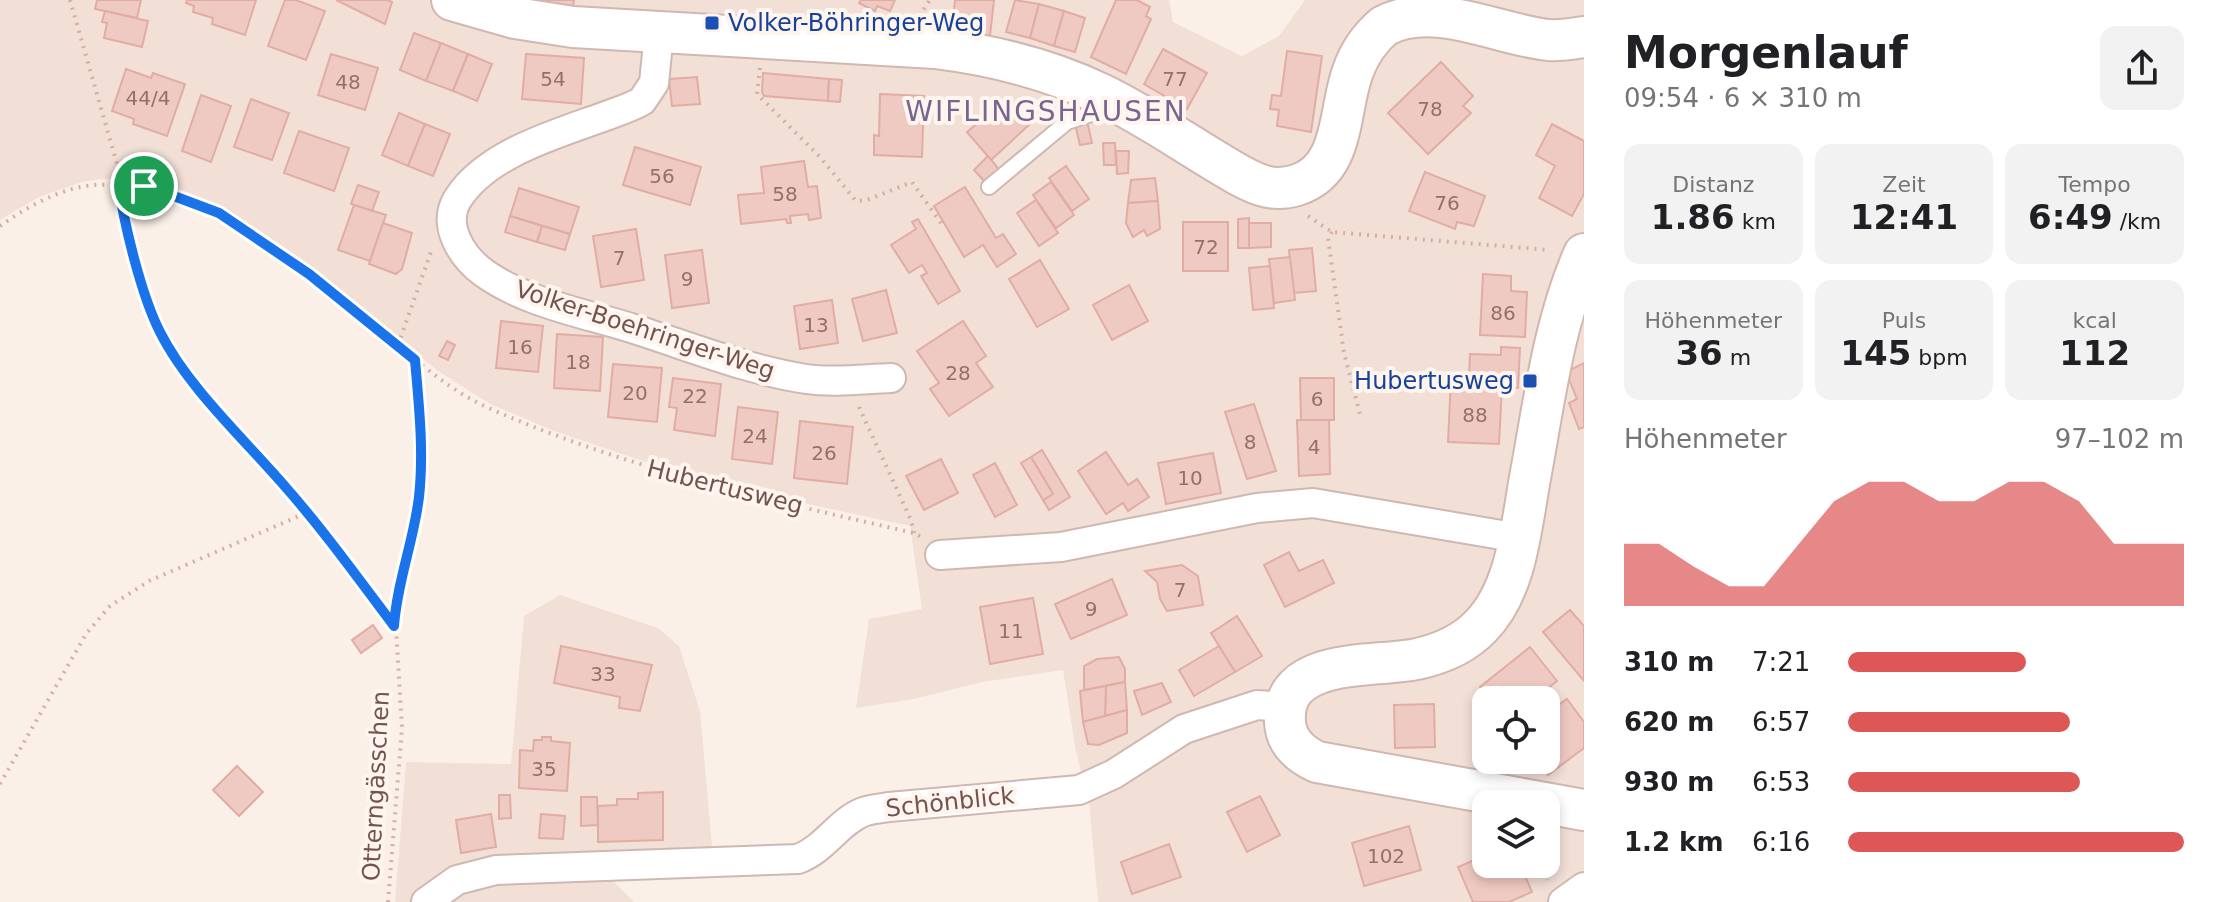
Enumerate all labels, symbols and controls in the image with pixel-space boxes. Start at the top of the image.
place label: Volker-Böhringer-Weg [728,9,984,37]
marker: Volker-Böhringer-Weg [703,14,721,32]
button: share [2100,26,2184,110]
text: Morgenlauf [1624,27,1908,78]
house number: 54 [540,67,566,91]
house number: 77 [1162,67,1188,91]
house number: 48 [335,70,361,94]
text: 09:54 · 6 × 310 m [1624,83,1862,113]
house number: 44/4 [126,86,170,110]
district label: WIFLINGSHAUSEN [905,95,1187,128]
house number: 78 [1417,97,1443,121]
pin [110,152,178,220]
icon: arrive [122,164,166,208]
house number: 56 [649,164,675,188]
text: Distanz [1672,172,1754,197]
text: Zeit [1882,172,1926,197]
text: Tempo [2059,172,2131,197]
house number: 58 [772,182,798,206]
house number: 76 [1434,191,1460,215]
text: 1.86 [1651,197,1735,237]
text: 12:41 [1850,197,1958,237]
text: 6:49 [2028,197,2113,237]
text: km [1735,209,1776,234]
text: /km [2113,209,2161,234]
house number: 72 [1193,235,1219,259]
house number: 7 [613,246,625,270]
house number: 9 [681,267,693,291]
street label: Volker-Boehringer-Weg [512,275,778,385]
house number: 86 [1490,301,1516,325]
text: Höhenmeter [1645,308,1782,333]
text: Puls [1882,308,1926,333]
text: kcal [2072,308,2117,333]
house number: 13 [803,313,829,337]
text: 36 [1675,333,1723,373]
text: 145 [1840,333,1911,373]
text: 112 [2059,333,2130,373]
house number: 16 [507,335,533,359]
text: m [1723,345,1751,370]
text: bpm [1911,345,1968,370]
house number: 18 [565,350,591,374]
house number: 28 [945,361,971,385]
place label: Hubertusweg [1354,367,1514,395]
marker: Hubertusweg [1521,372,1539,390]
house number: 20 [622,381,648,405]
house number: 22 [682,384,708,408]
house number: 6 [1311,387,1323,411]
house number: 88 [1462,403,1488,427]
house number: 24 [742,424,768,448]
text: Höhenmeter [1624,424,1787,454]
text: 97–102 m [2055,424,2184,454]
house number: 8 [1244,430,1256,454]
house number: 4 [1308,435,1320,459]
house number: 26 [811,441,837,465]
street label: Hubertusweg [644,454,806,520]
house number: 10 [1177,466,1203,490]
house number: 7 [1174,578,1186,602]
house number: 9 [1085,597,1097,621]
house number: 11 [998,619,1024,643]
text: 310 m [1624,647,1714,677]
text: 7:21 [1752,647,1810,677]
house number: 33 [590,662,616,686]
map controls [1472,686,1560,878]
button: locate [1472,686,1560,774]
street label: Otterngässchen [357,690,395,882]
text: 620 m [1624,707,1714,737]
text: 6:57 [1752,707,1810,737]
house number: 35 [531,757,557,781]
text: 930 m [1624,767,1714,797]
text: 6:53 [1752,767,1810,797]
street label: Schönblick [884,781,1016,823]
button: layers [1472,790,1560,878]
text: 1.2 km [1624,827,1724,857]
text: 6:16 [1752,827,1810,857]
house number: 102 [1367,844,1405,868]

